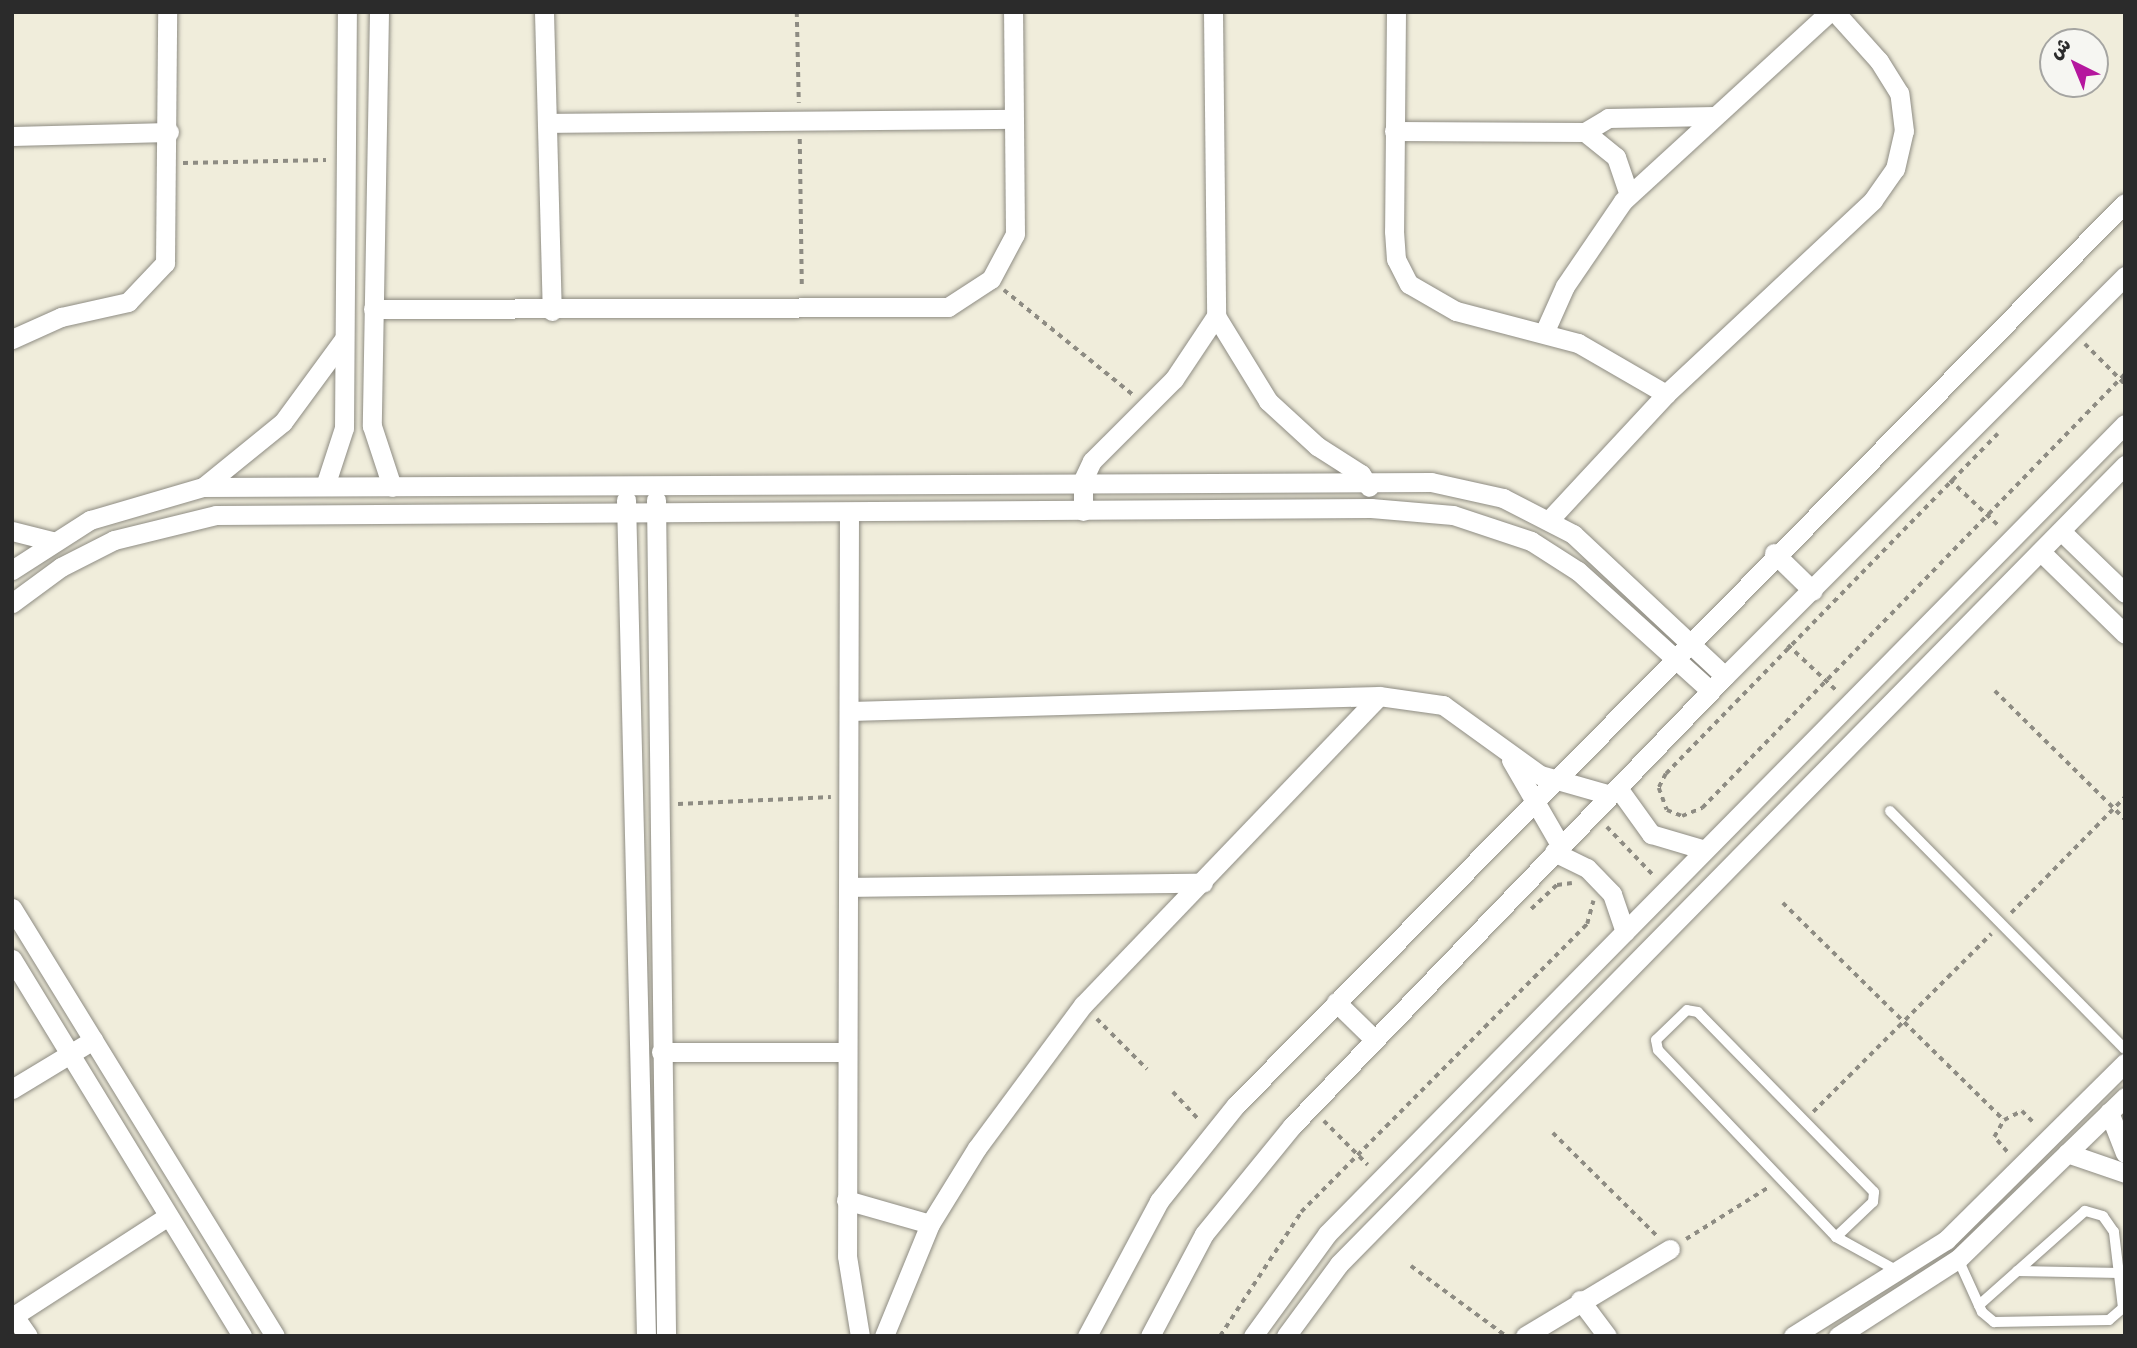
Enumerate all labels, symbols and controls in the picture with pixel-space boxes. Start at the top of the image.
north arrow [2039,28,2109,98]
text: ش [2044,32,2078,66]

